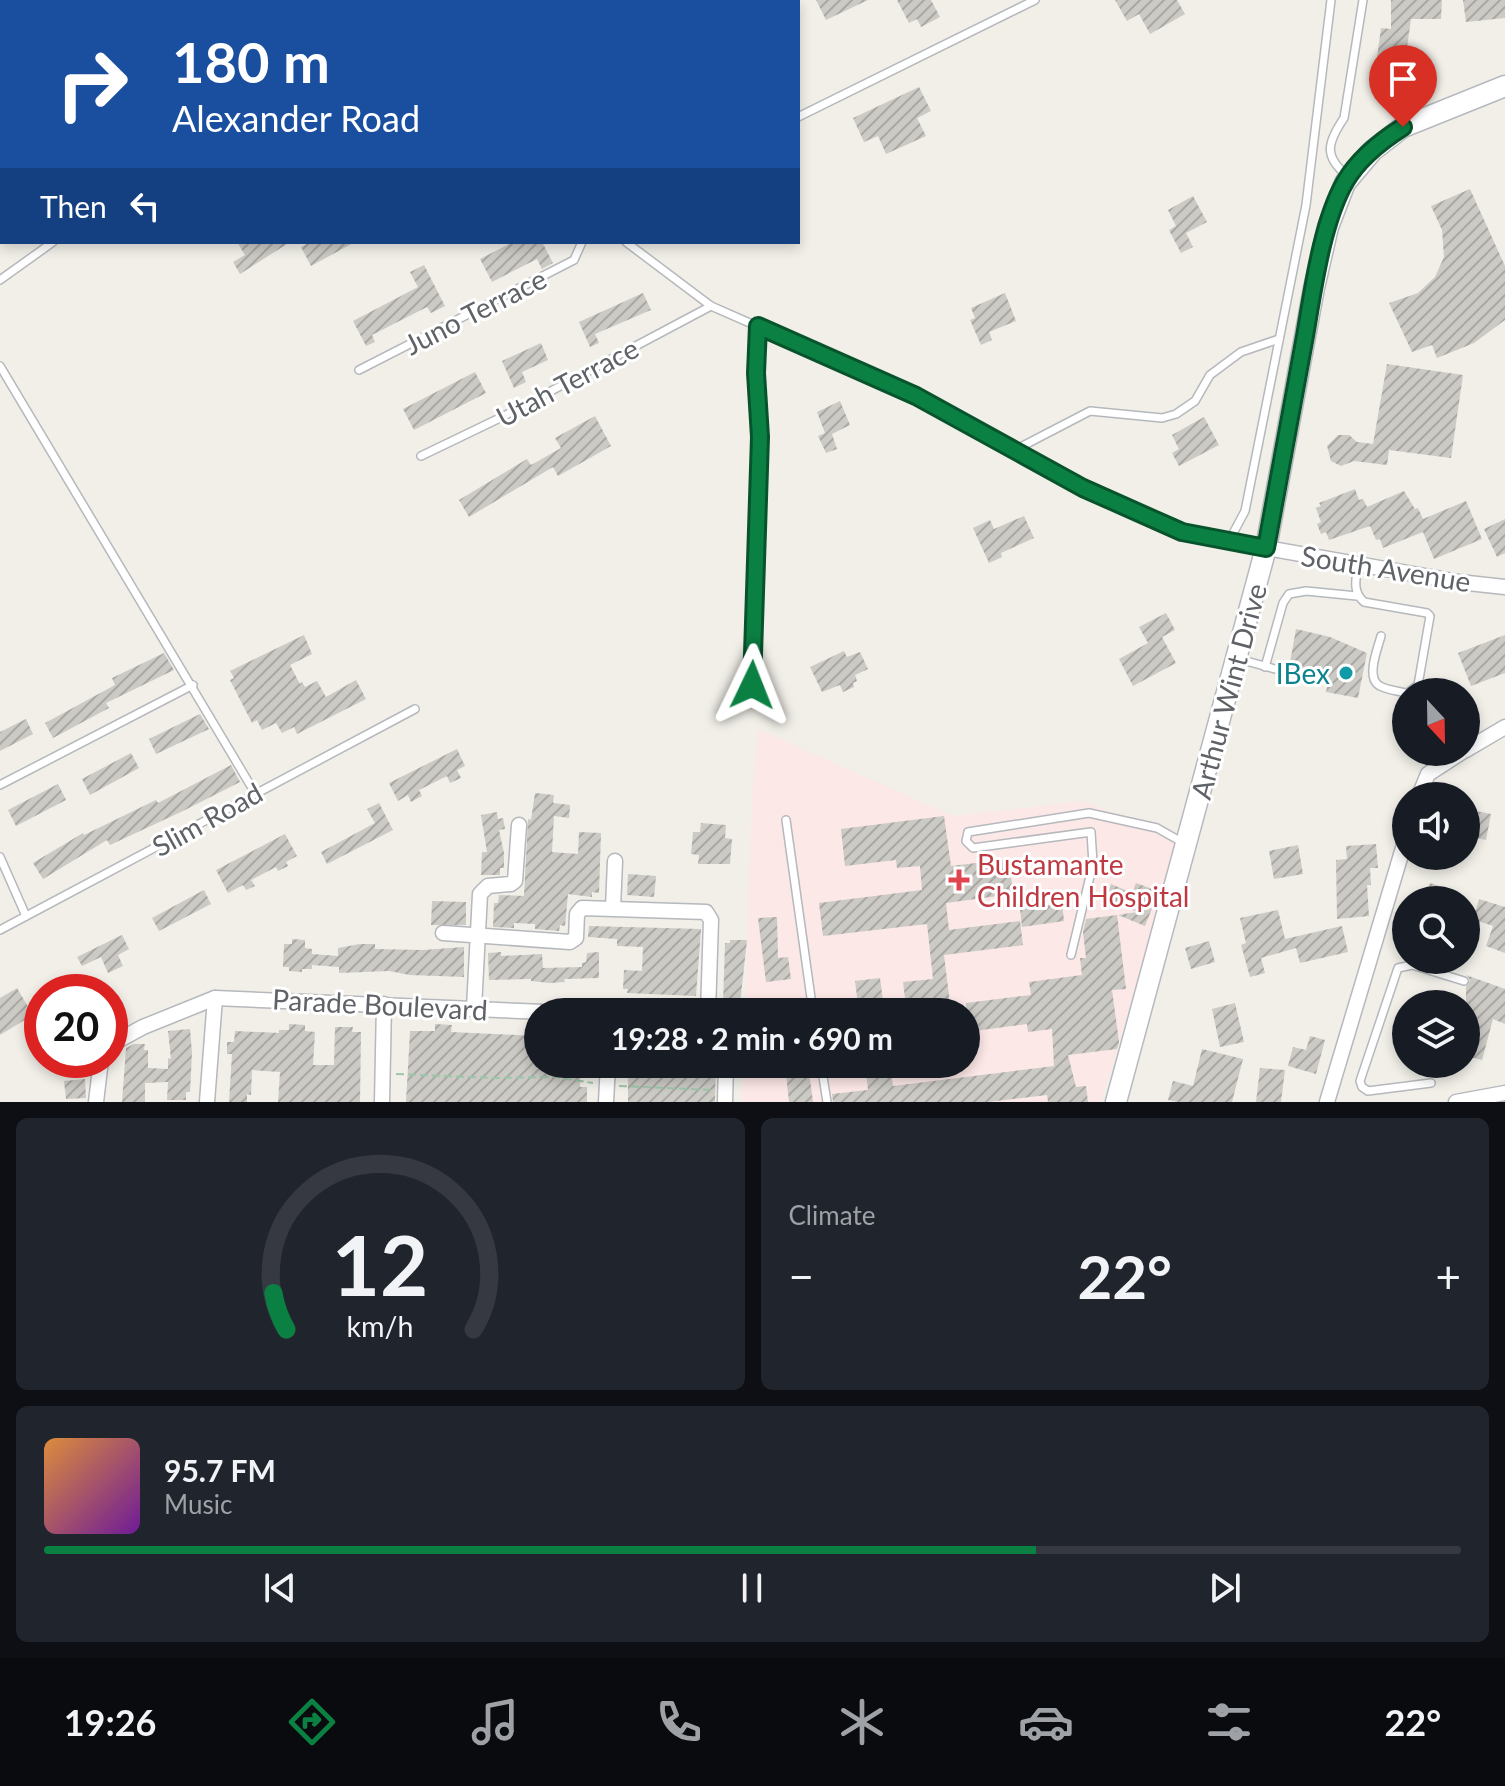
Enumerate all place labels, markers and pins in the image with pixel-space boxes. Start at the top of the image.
pin [1369,45,1437,127]
place label: IBex [1276,656,1330,690]
marker: IBex [1337,664,1355,682]
place label: Bustamante Children Hospital [977,847,1189,913]
marker: Bustamante Children Hospital [948,869,970,891]

